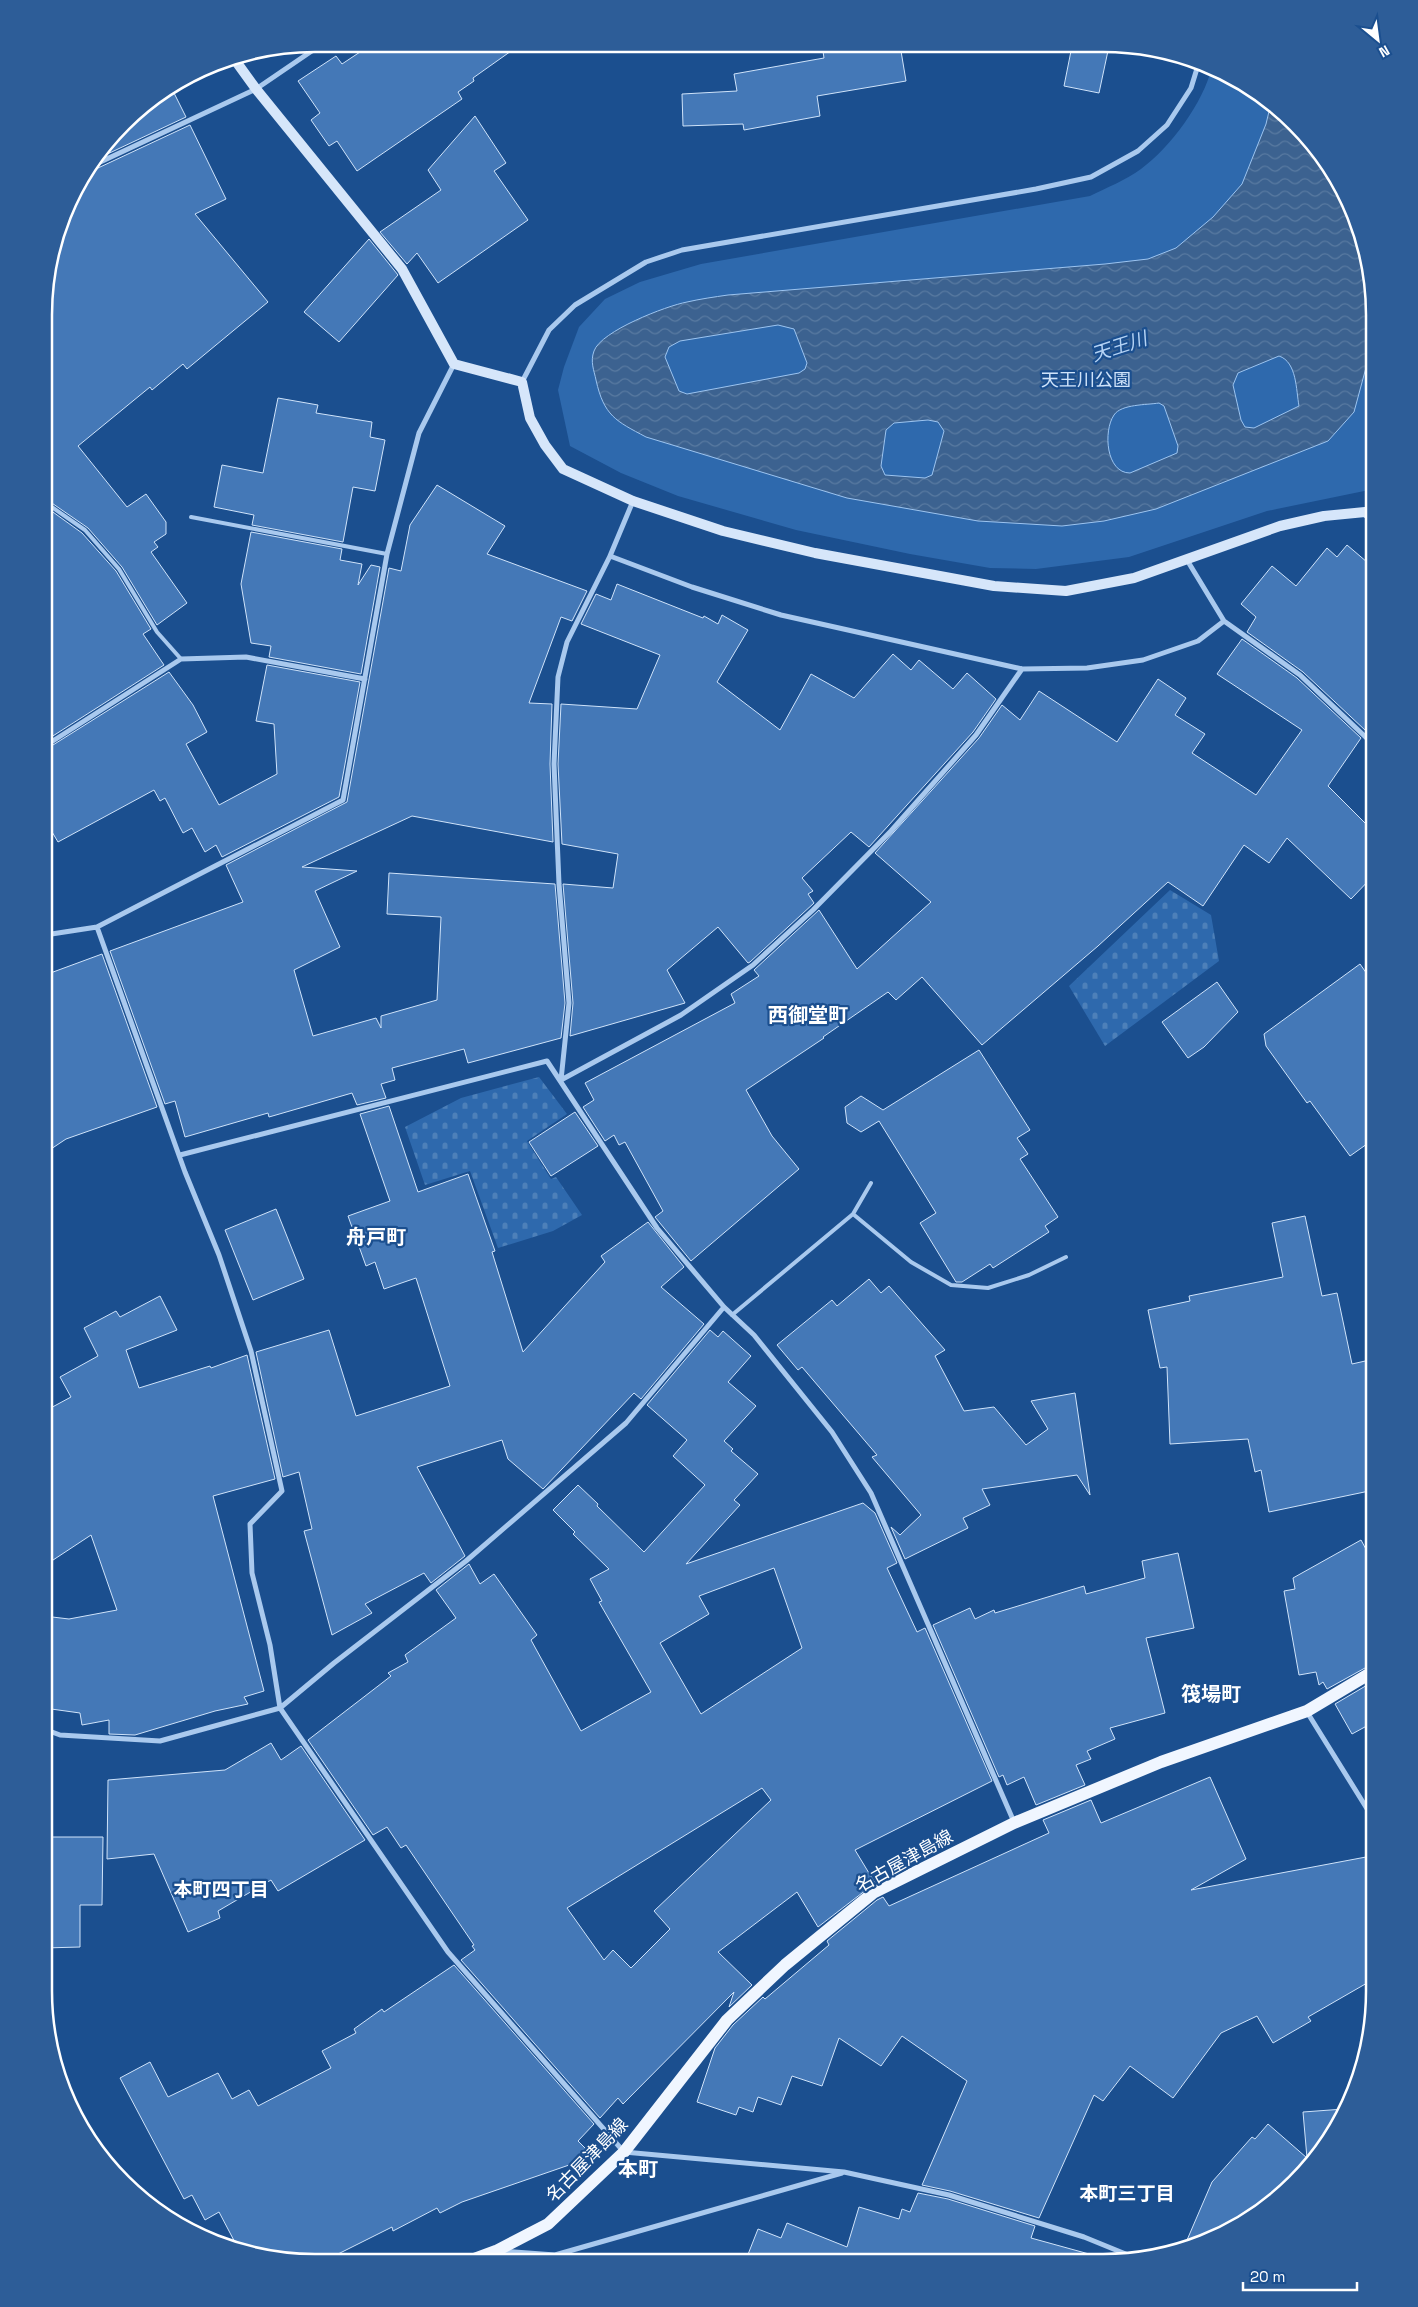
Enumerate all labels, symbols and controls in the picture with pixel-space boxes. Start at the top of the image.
north arrow [1353,15,1403,65]
text: N [1376,41,1393,62]
water label: 天王川 [1088,325,1152,367]
park label: 天王川公園 [1041,368,1131,391]
district label: 西御堂町 [768,1002,848,1028]
district label: 舟戸町 [346,1224,406,1250]
district label: 筏場町 [1181,1681,1241,1707]
street label: 名古屋津島線 [851,1824,957,1897]
district label: 本町四丁目 [173,1877,269,1902]
street label: 名古屋津島線 [541,2113,632,2206]
district label: 本町 [618,2156,658,2182]
district label: 本町三丁目 [1079,2181,1175,2206]
scale bar [1243,2260,1357,2292]
text: 20 m [1250,2267,1285,2286]

